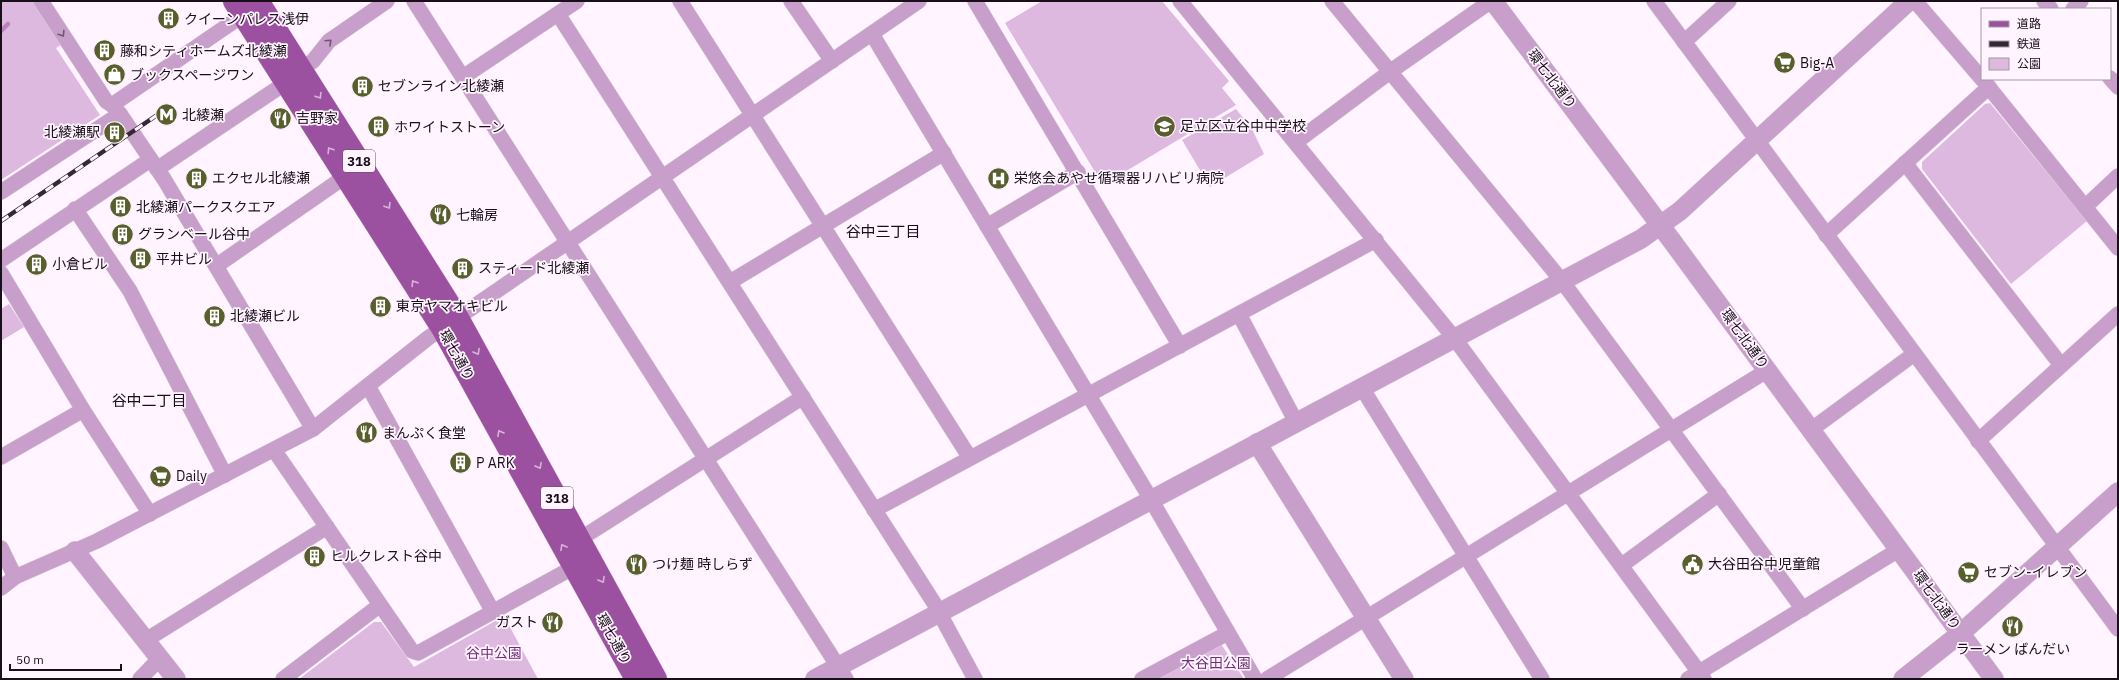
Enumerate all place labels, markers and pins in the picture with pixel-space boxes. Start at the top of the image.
building icon: クイーンパレス浅伊 [155,6,181,32]
place label: クイーンパレス浅伊 [184,10,309,28]
building icon: 藤和シティホームズ北綾瀬 [92,38,118,64]
place label: 藤和シティホームズ北綾瀬 [120,42,287,60]
supermarket icon: Big-A [1771,50,1797,76]
place label: Big-A [1800,54,1834,72]
shop icon: ブックスページワン [102,62,128,88]
place label: ブックスページワン [130,66,254,84]
building icon: セブンライン北綾瀬 [349,73,375,99]
place label: セブンライン北綾瀬 [378,77,504,95]
metro station icon: 北綾瀬 [153,102,179,128]
restaurant icon: 吉野家 [267,105,293,131]
place label: 北綾瀬 [182,106,224,124]
place label: 吉野家 [296,109,338,127]
school or university icon: 足立区立谷中中学校 [1152,113,1178,139]
building icon: ホワイトストーン [366,114,392,140]
place label: 足立区立谷中中学校 [1180,117,1306,135]
place label: ホワイトストーン [394,118,505,136]
building icon: 北綾瀬駅 [102,119,128,145]
place label: 北綾瀬駅 [44,123,100,141]
building icon: エクセル北綾瀬 [183,165,209,191]
hospital icon: 栄悠会あやせ循環器リハビリ病院 [986,165,1012,191]
place label: エクセル北綾瀬 [212,169,310,187]
place label: 栄悠会あやせ循環器リハビリ病院 [1014,169,1224,187]
building icon: 北綾瀬パークスクエア [107,194,133,220]
place label: 北綾瀬パークスクエア [136,198,276,216]
restaurant icon: 七輪房 [427,202,453,228]
place label: 七輪房 [456,206,498,224]
building icon: グランベール谷中 [110,221,136,247]
place label: グランベール谷中 [138,225,250,243]
building icon: 平井ビル [127,246,153,272]
place label: 平井ビル [156,250,212,268]
building icon: 小倉ビル [24,251,50,277]
place label: 小倉ビル [52,255,108,273]
building icon: スティード北綾瀬 [450,255,476,281]
place label: スティード北綾瀬 [478,259,589,277]
building icon: 東京ヤマオキビル [368,293,394,319]
place label: 東京ヤマオキビル [396,297,508,315]
building icon: 北綾瀬ビル [201,303,227,329]
place label: 北綾瀬ビル [230,307,300,325]
restaurant icon: まんぷく食堂 [354,420,380,446]
place label: まんぷく食堂 [382,424,466,442]
building icon: P ARK [448,450,474,476]
place label: P ARK [476,454,515,472]
supermarket icon: Daily [147,463,173,489]
place label: Daily [176,467,207,485]
building icon: ヒルクレスト谷中 [301,543,327,569]
place label: ヒルクレスト谷中 [330,547,442,565]
restaurant icon: つけ麺 時しらず [623,551,649,577]
public building icon: 大谷田谷中児童館 [1680,551,1706,577]
place label: つけ麺 時しらず [652,555,753,573]
place label: 大谷田谷中児童館 [1708,555,1820,573]
supermarket icon: セブン-イレブン [1955,559,1981,585]
place label: セブン-イレブン [1984,563,2088,581]
restaurant icon: ガスト [540,609,566,635]
place label: ガスト [496,613,538,631]
restaurant icon: ラーメン ばんだい [2000,614,2026,640]
place label: ラーメン ばんだい [1956,640,2070,658]

